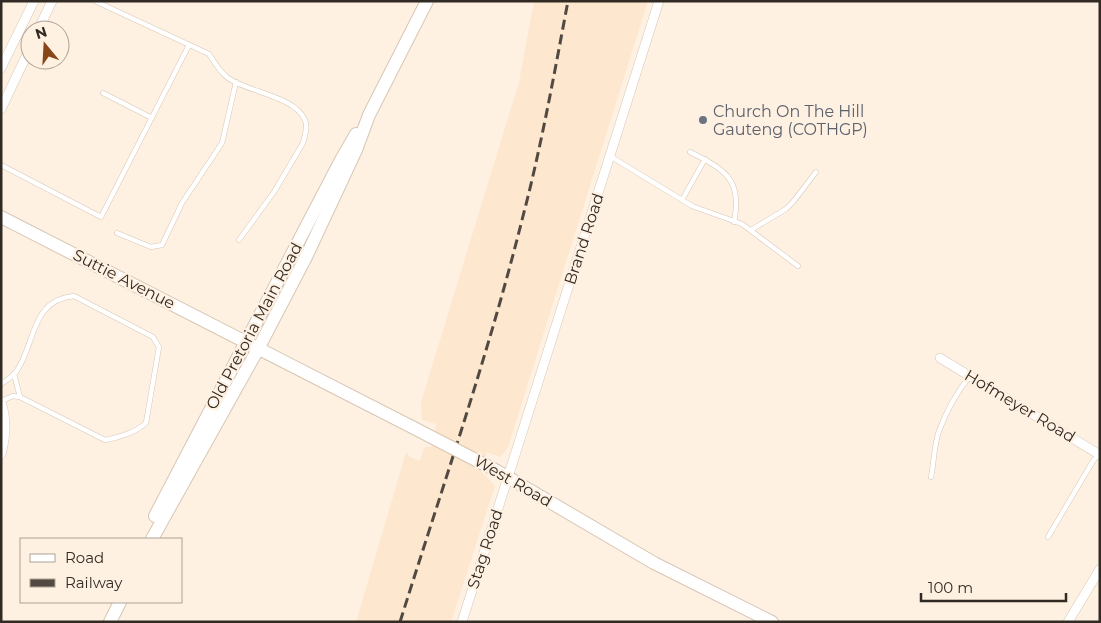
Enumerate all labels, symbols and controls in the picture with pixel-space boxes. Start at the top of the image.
north arrow [20,20,70,70]
text: N [33,22,49,43]
place label: Church On The Hill Gauteng (COTHGP) [713,102,868,139]
marker: Church On The Hill Gauteng (COTHGP) [697,114,709,126]
street label: Brand Road [560,191,608,287]
street label: Old Pretoria Main Road [202,239,306,413]
street label: Suttie Avenue [70,245,178,313]
street label: Hofmeyer Road [961,366,1079,446]
street label: West Road [471,451,555,511]
street label: Stag Road [463,507,507,591]
legend [20,538,182,603]
text: Road [65,548,104,567]
scale bar [921,570,1066,602]
text: Railway [65,573,123,592]
text: 100 m [928,578,973,597]

